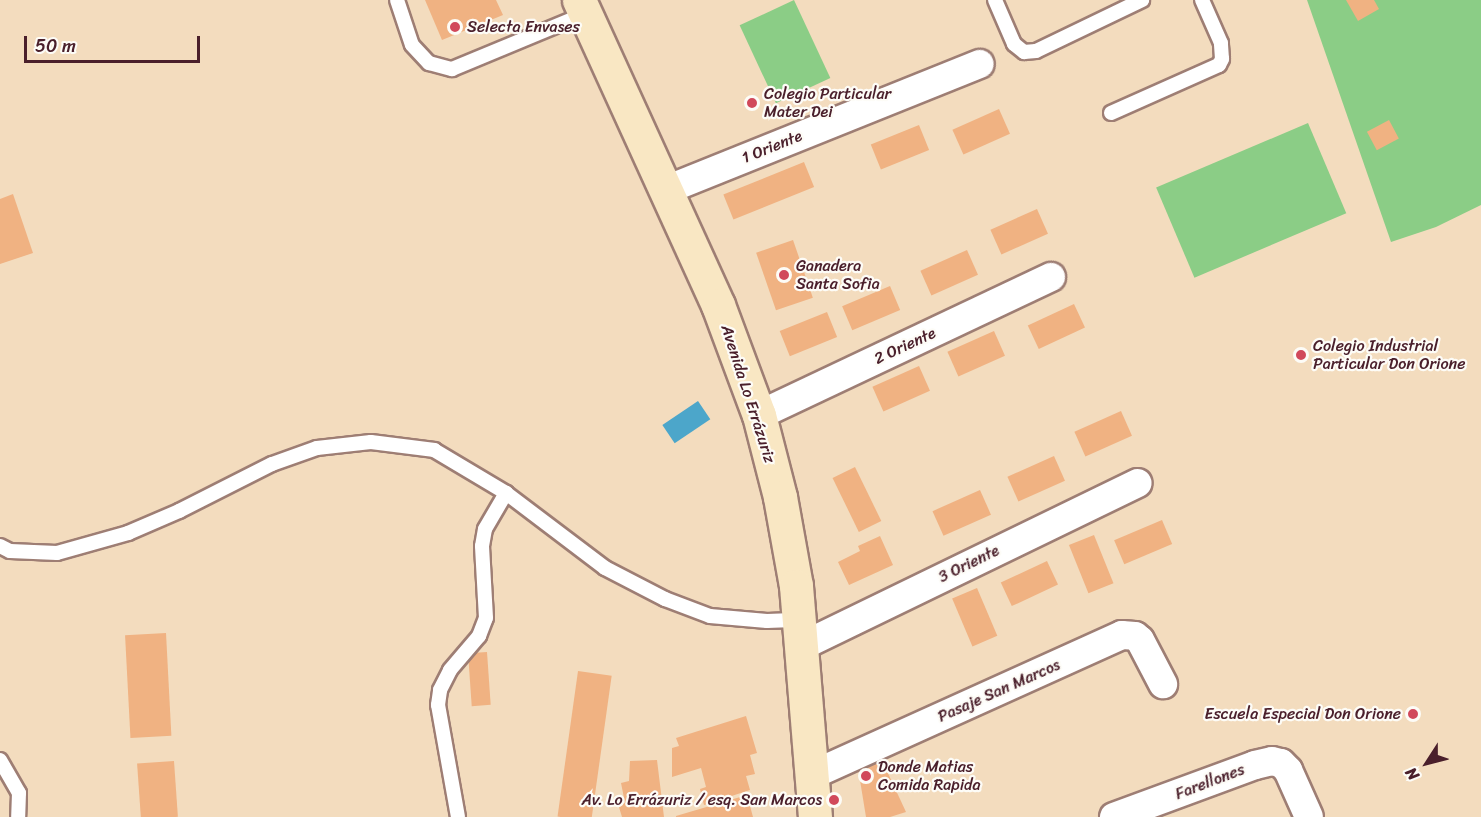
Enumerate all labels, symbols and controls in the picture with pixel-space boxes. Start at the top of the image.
place label: Selecta Envases [467,17,580,37]
marker: Selecta Envases [448,20,462,34]
scale bar [27,24,202,62]
text: 50 m [35,30,76,62]
place label: Colegio Particular Mater Dei [764,84,891,122]
marker: Colegio Particular Mater Dei [745,96,759,110]
street label: 1 Oriente [739,126,805,168]
place label: Ganadera Santa Sofia [796,256,880,294]
marker: Ganadera Santa Sofia [777,268,791,282]
street label: Avenida Lo Errázuriz [717,322,779,466]
street label: 2 Oriente [871,323,939,369]
place label: Colegio Industrial Particular Don Orione [1313,336,1465,374]
marker: Colegio Industrial Particular Don Orione [1294,348,1308,362]
street label: 3 Oriente [935,541,1003,587]
street label: Pasaje San Marcos [935,656,1063,726]
place label: Escuela Especial Don Orione [1205,704,1401,724]
marker: Escuela Especial Don Orione [1406,707,1420,721]
north arrow [1397,733,1457,793]
place label: Donde Matias Comida Rapida [878,757,981,795]
street label: Farellones [1173,760,1247,804]
text: N [1397,761,1427,787]
marker: Donde Matias Comida Rapida [859,769,873,783]
place label: Av. Lo Errázuriz / esq. San Marcos [582,790,822,810]
marker: Av. Lo Errázuriz / esq. San Marcos [827,793,841,807]

